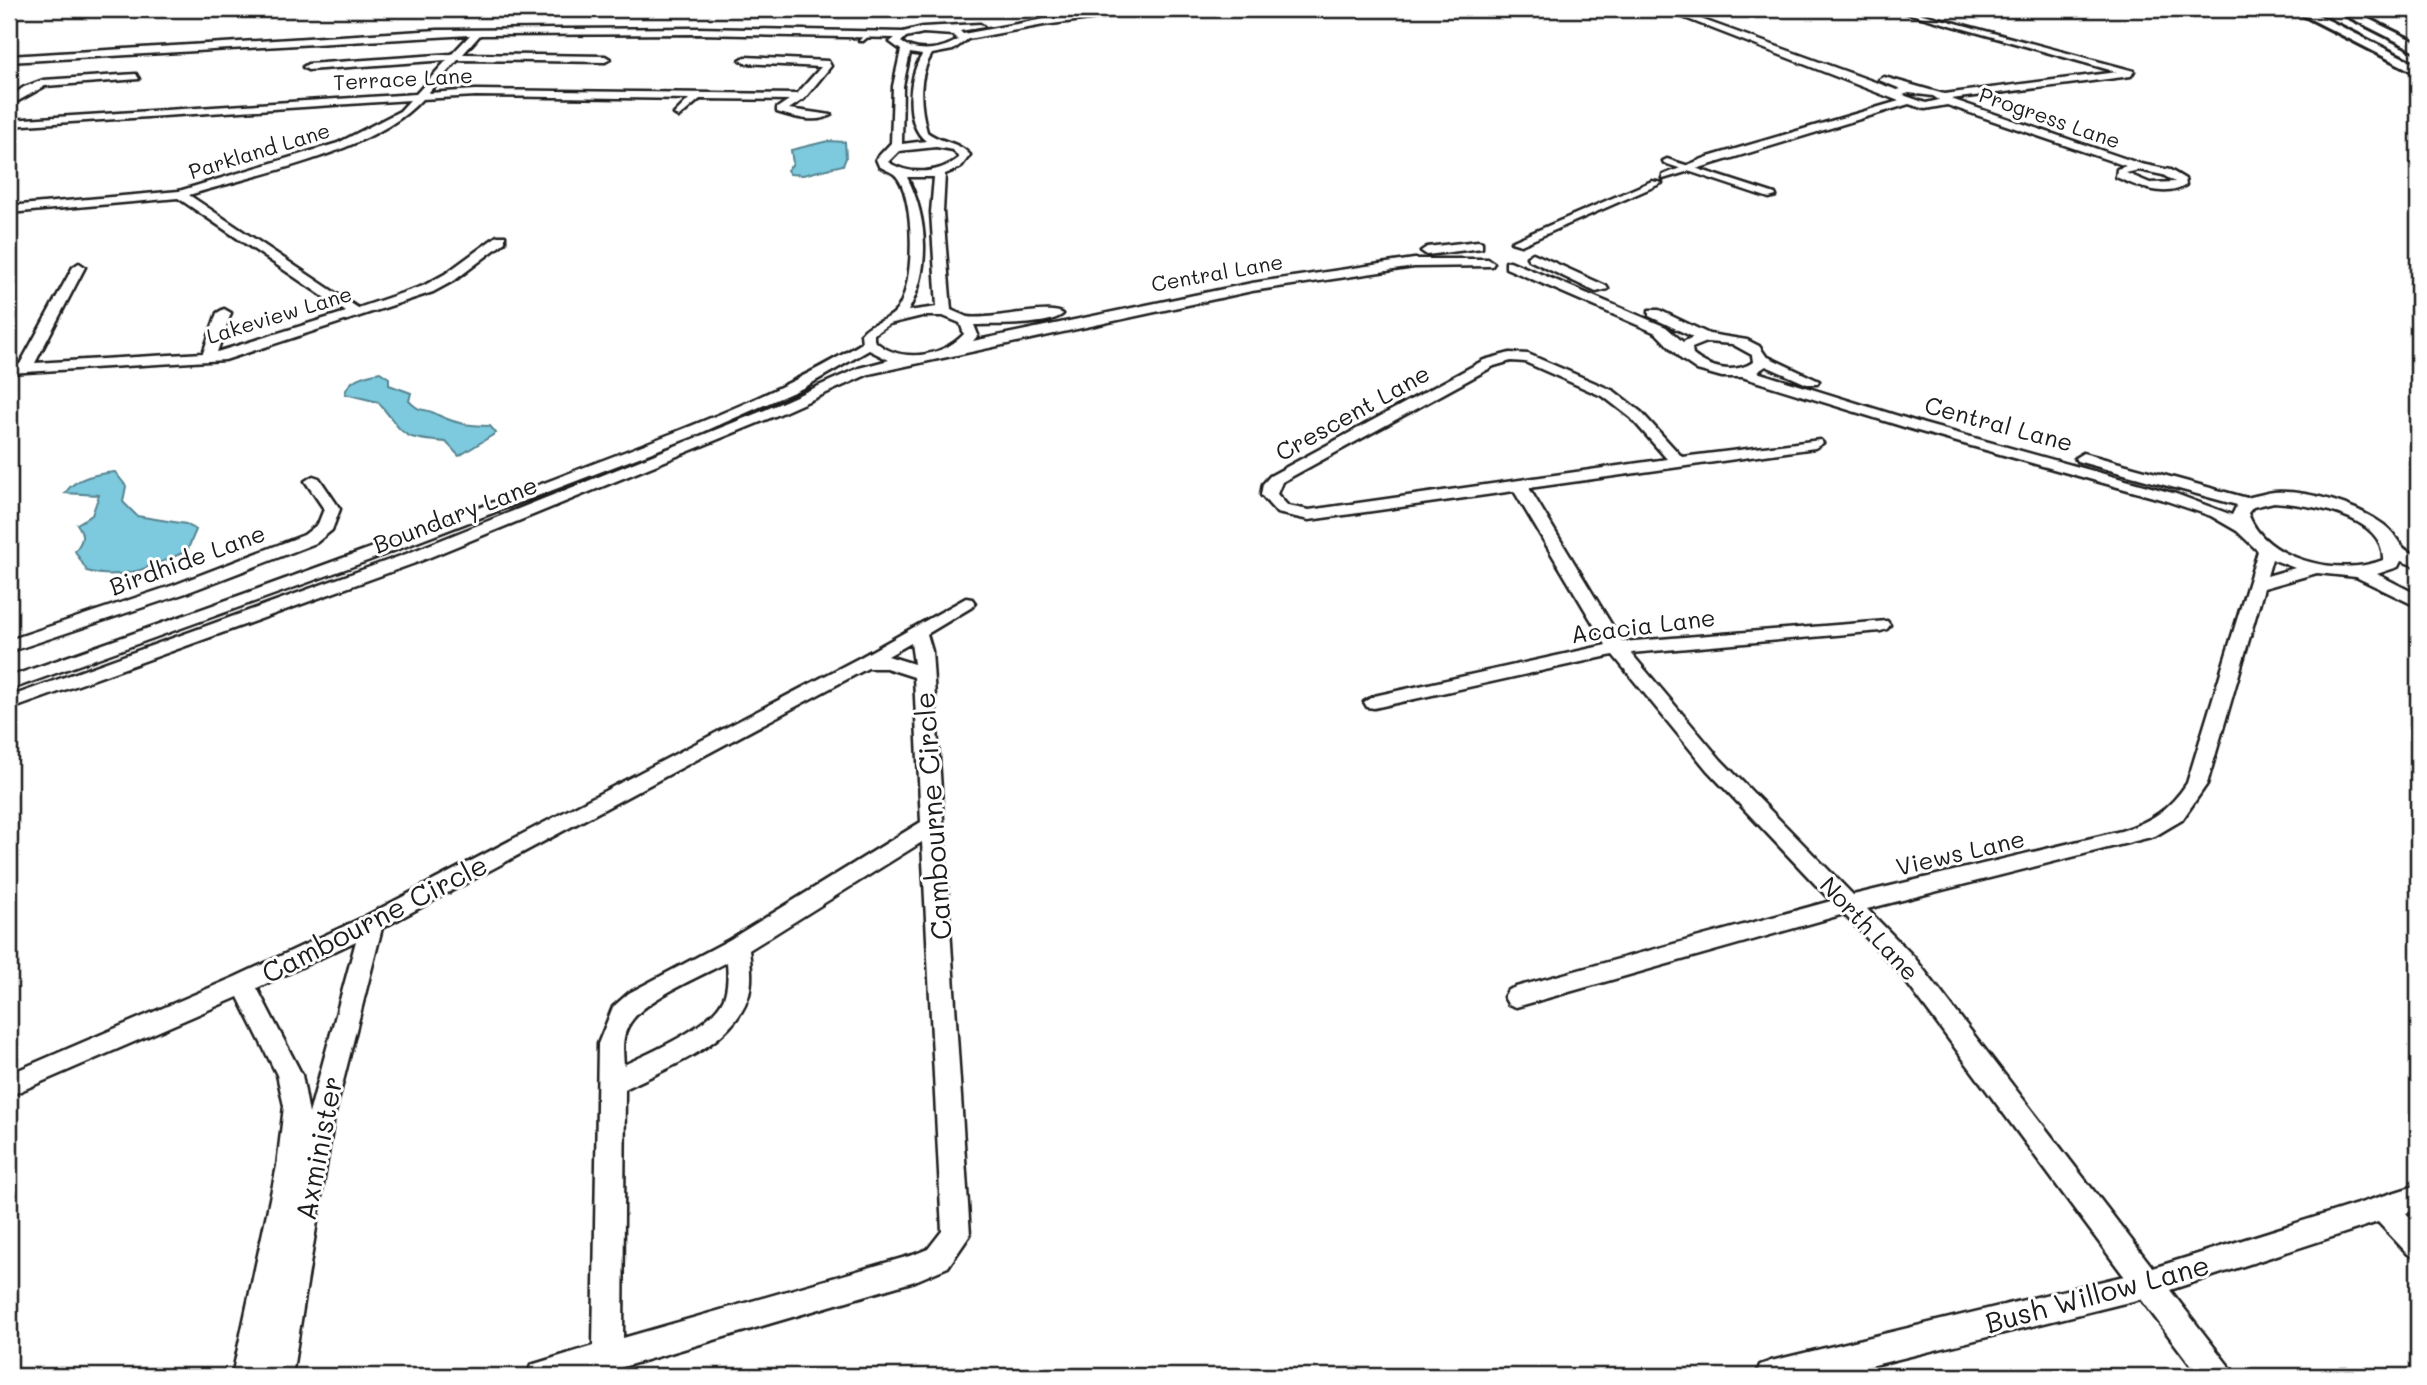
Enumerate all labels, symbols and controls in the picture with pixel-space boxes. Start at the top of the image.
street label: Terrace Lane [333,61,473,95]
street label: Progress Lane [1976,80,2124,154]
street label: Parkland Lane [185,116,333,184]
street label: Central Lane [1149,247,1285,297]
street label: Lakeview Lane [203,279,355,349]
street label: Crescent Lane [1269,357,1435,467]
street label: Central Lane [1921,388,2077,458]
street label: Boundary Lane [368,468,542,560]
street label: Birdhide Lane [105,516,269,602]
street label: Acacia Lane [1569,601,1717,649]
street label: Cambourne Circle [905,691,959,941]
street label: Views Lane [1893,822,2027,882]
street label: Cambourne Circle [255,845,493,991]
street label: North Lane [1814,869,1926,987]
street label: Axminister [286,1073,350,1223]
street label: Bush Willow Lane [1981,1246,2213,1340]

